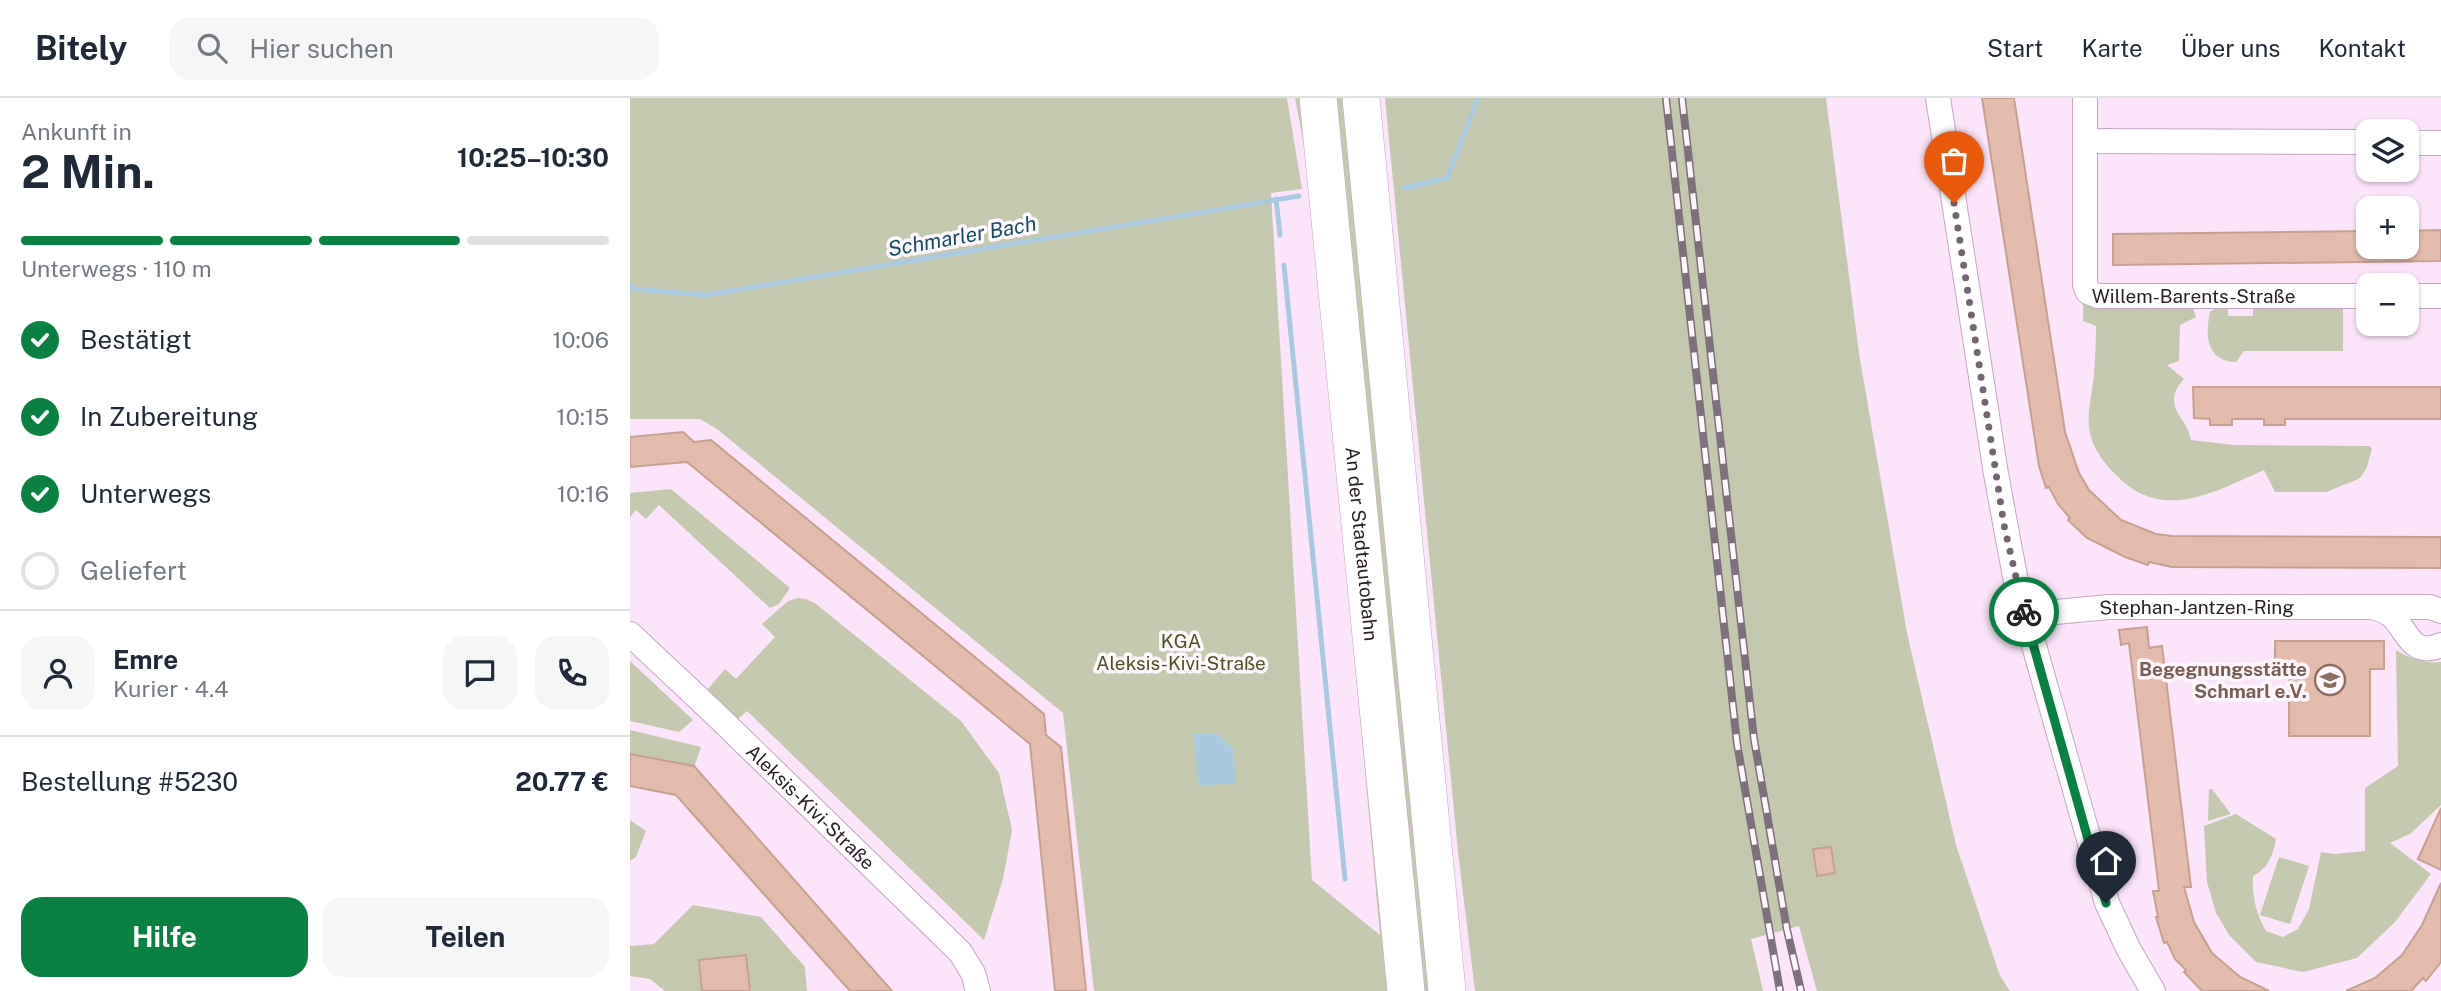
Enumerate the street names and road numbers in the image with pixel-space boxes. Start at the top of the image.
street label: Willem-Barents-Straße [2092,285,2296,307]
street label: An der Stadtautobahn [1341,446,1382,642]
street label: Stephan-Jantzen-Ring [2098,596,2294,619]
street label: Aleksis-Kivi-Straße [742,740,879,874]

